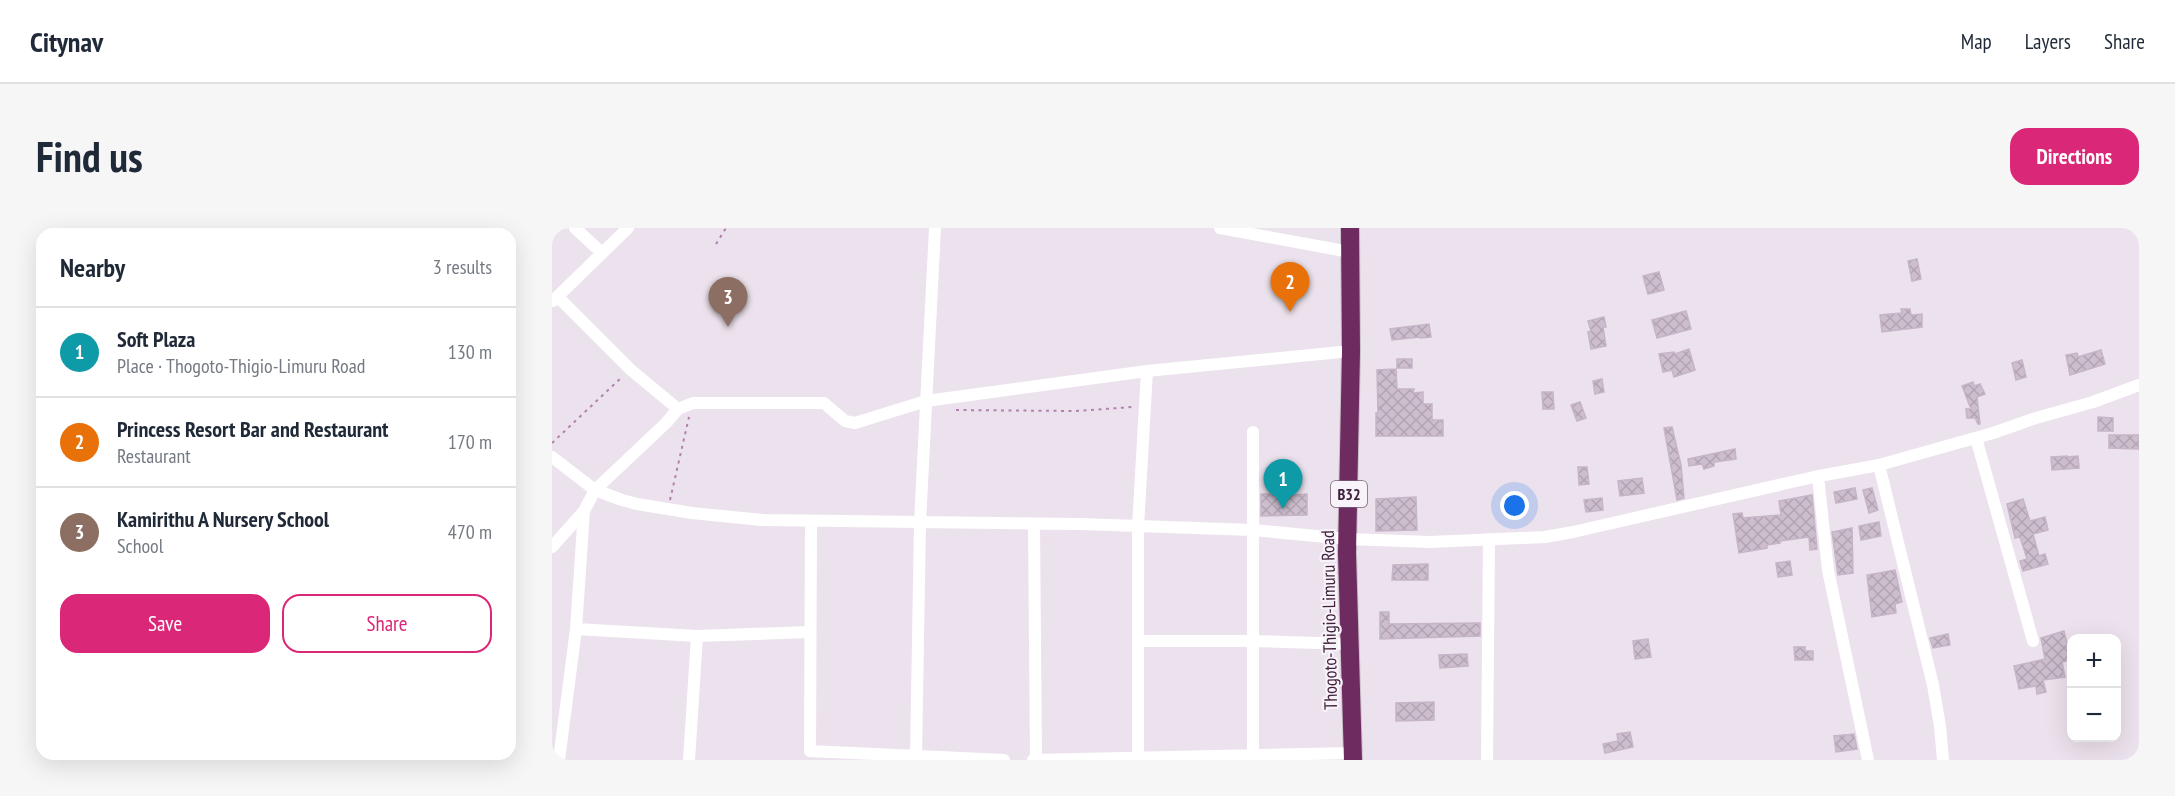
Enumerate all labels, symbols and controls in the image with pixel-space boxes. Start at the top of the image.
text: Citynav [30,23,103,60]
text: Map [1961,28,1992,55]
text: Layers [2025,28,2071,55]
text: Share [2104,28,2145,55]
button: Directions [2010,128,2139,185]
text: Find us [36,129,143,184]
text: Nearby [60,251,125,284]
text: 3 results [433,254,492,280]
pin: 2 [1270,262,1310,312]
pin: 3 [708,278,747,327]
text: Soft Plaza [117,325,195,353]
text: 1 [75,339,84,365]
text: 130 m [448,339,492,365]
text: Place · Thogoto-Thigio-Limuru Road [117,353,365,379]
text: Princess Resort Bar and Restaurant [117,415,389,443]
text: 2 [75,429,84,455]
text: 170 m [448,429,492,455]
text: Restaurant [117,443,191,469]
pin: 1 [1264,460,1302,509]
road number: B32 [1331,481,1367,507]
your location [1500,491,1529,520]
text: Kamirithu A Nursery School [117,505,329,533]
text: 3 [75,519,84,545]
text: 470 m [448,519,492,545]
street label: Thogoto-Thigio-Limuru Road [1316,530,1342,710]
text: School [117,533,163,559]
button: Save [60,594,270,653]
button: Share [282,594,492,653]
map controls [2067,634,2121,742]
button: + [2067,634,2121,688]
button: − [2067,688,2121,742]

